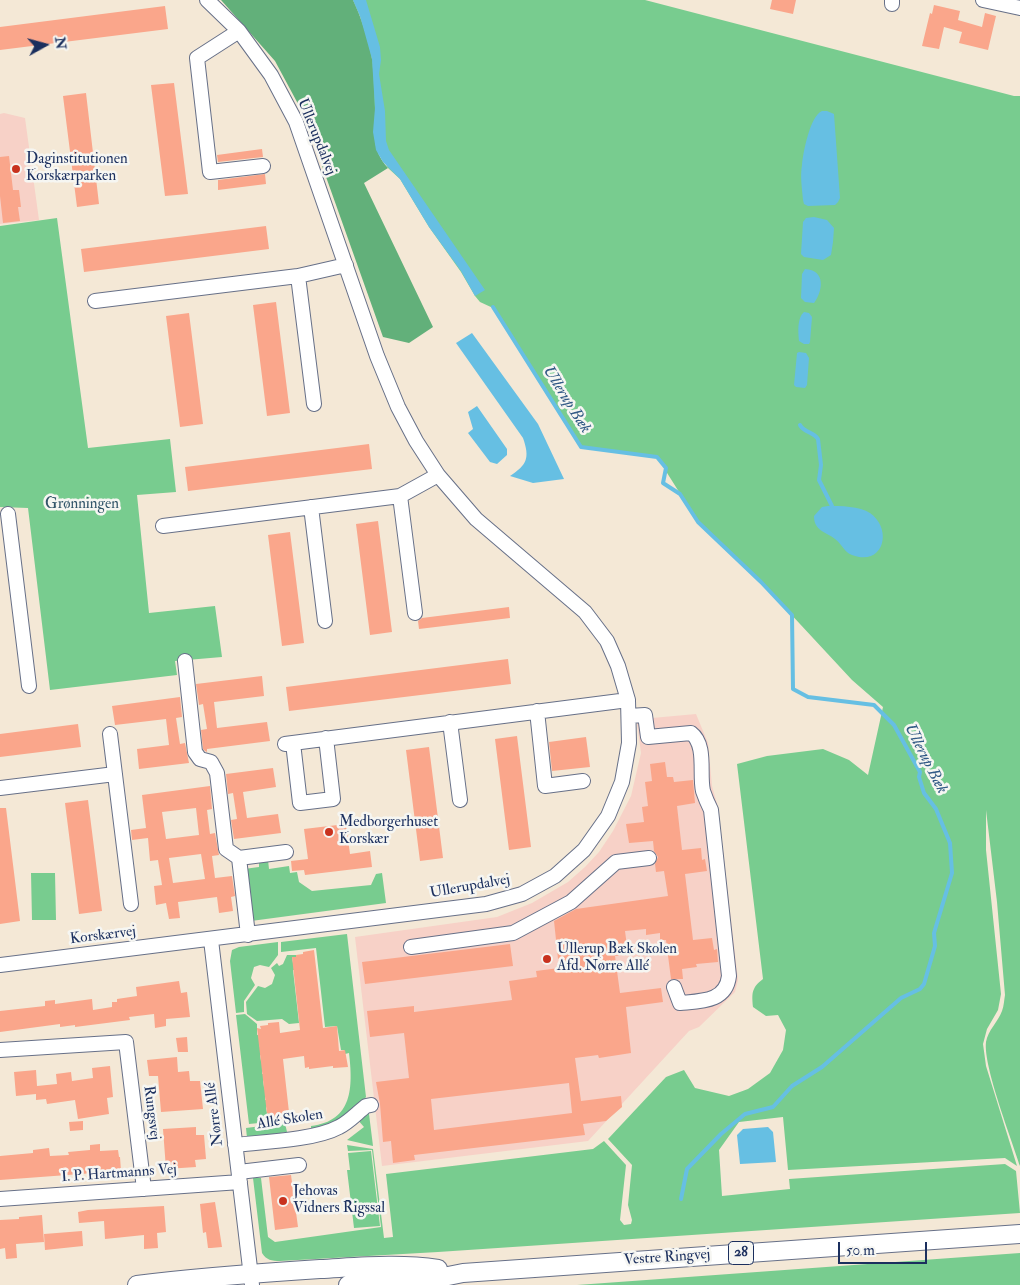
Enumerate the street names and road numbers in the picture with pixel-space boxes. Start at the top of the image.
street label: Ullerupdalvej [293,96,339,178]
street label: Ullerupdalvej [429,871,511,903]
street label: Korskærvej [69,923,137,949]
street label: Nørre Allé [202,1081,228,1147]
street label: Rungsvej [139,1085,163,1141]
street label: Allé Skolen [256,1106,324,1134]
street label: I. P. Hartmanns Vej [61,1161,177,1187]
road number: 28 [728,1242,754,1264]
street label: Vestre Ringvej [623,1246,711,1270]

